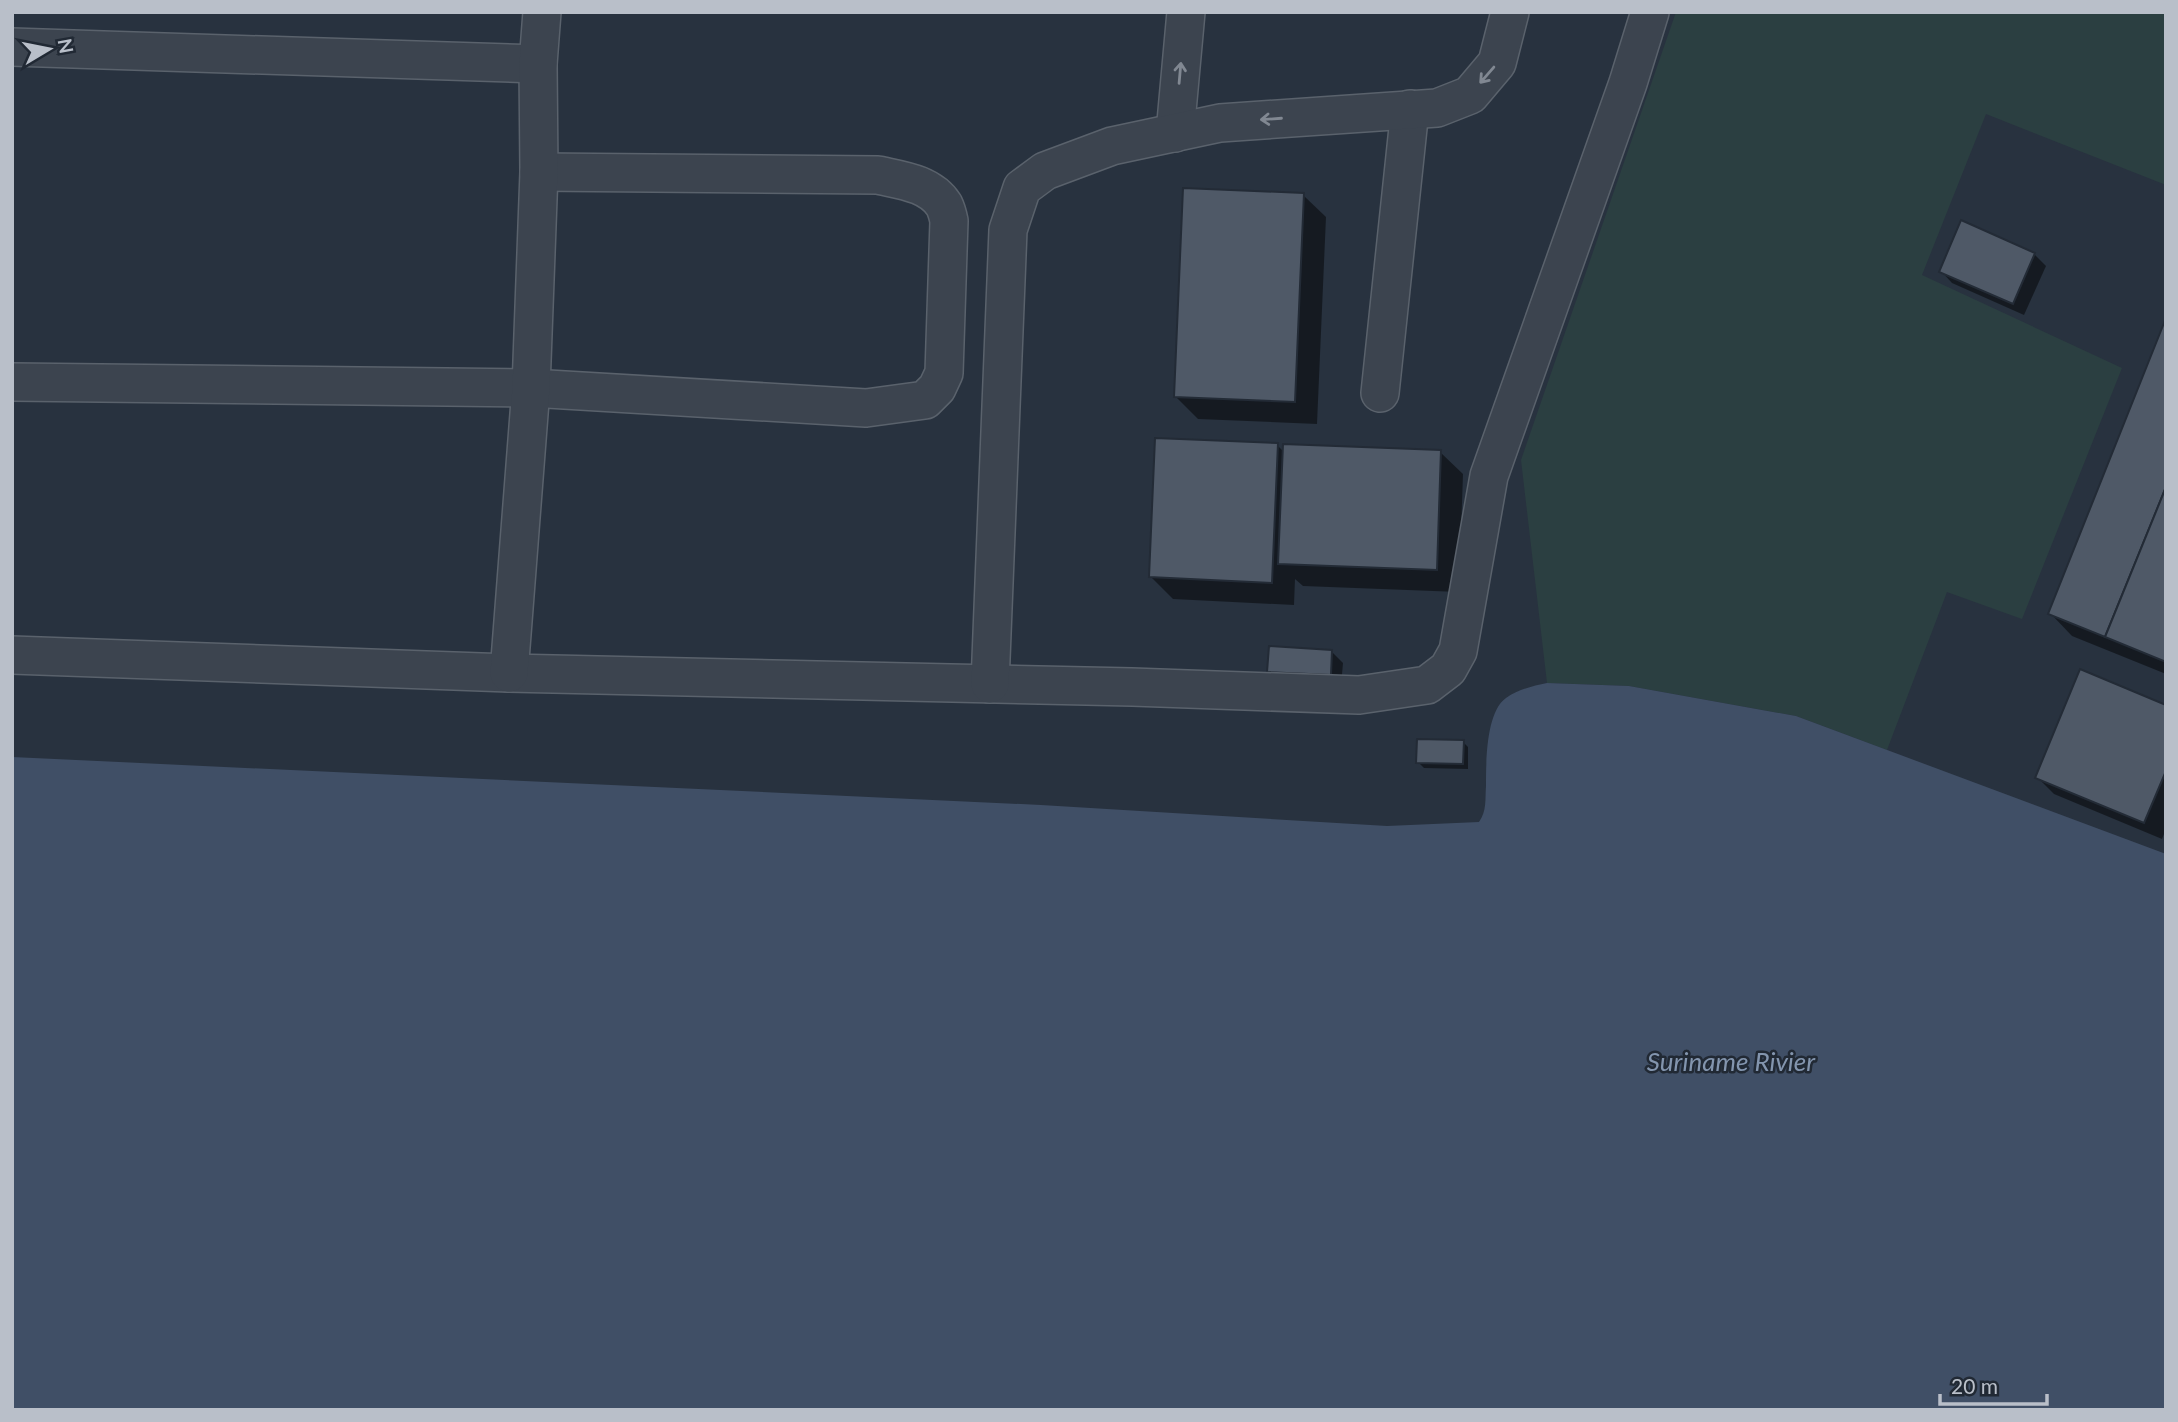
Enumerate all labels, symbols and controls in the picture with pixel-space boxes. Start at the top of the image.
north arrow [14,14,84,84]
text: N [54,37,79,55]
one-way arrow [1174,62,1187,85]
one-way arrow [1479,66,1495,84]
one-way arrow [1260,113,1283,126]
water label: Suriname Rivier [1647,1045,1816,1077]
scale bar [1940,1362,2047,1406]
text: 20 m [1951,1373,1998,1398]

